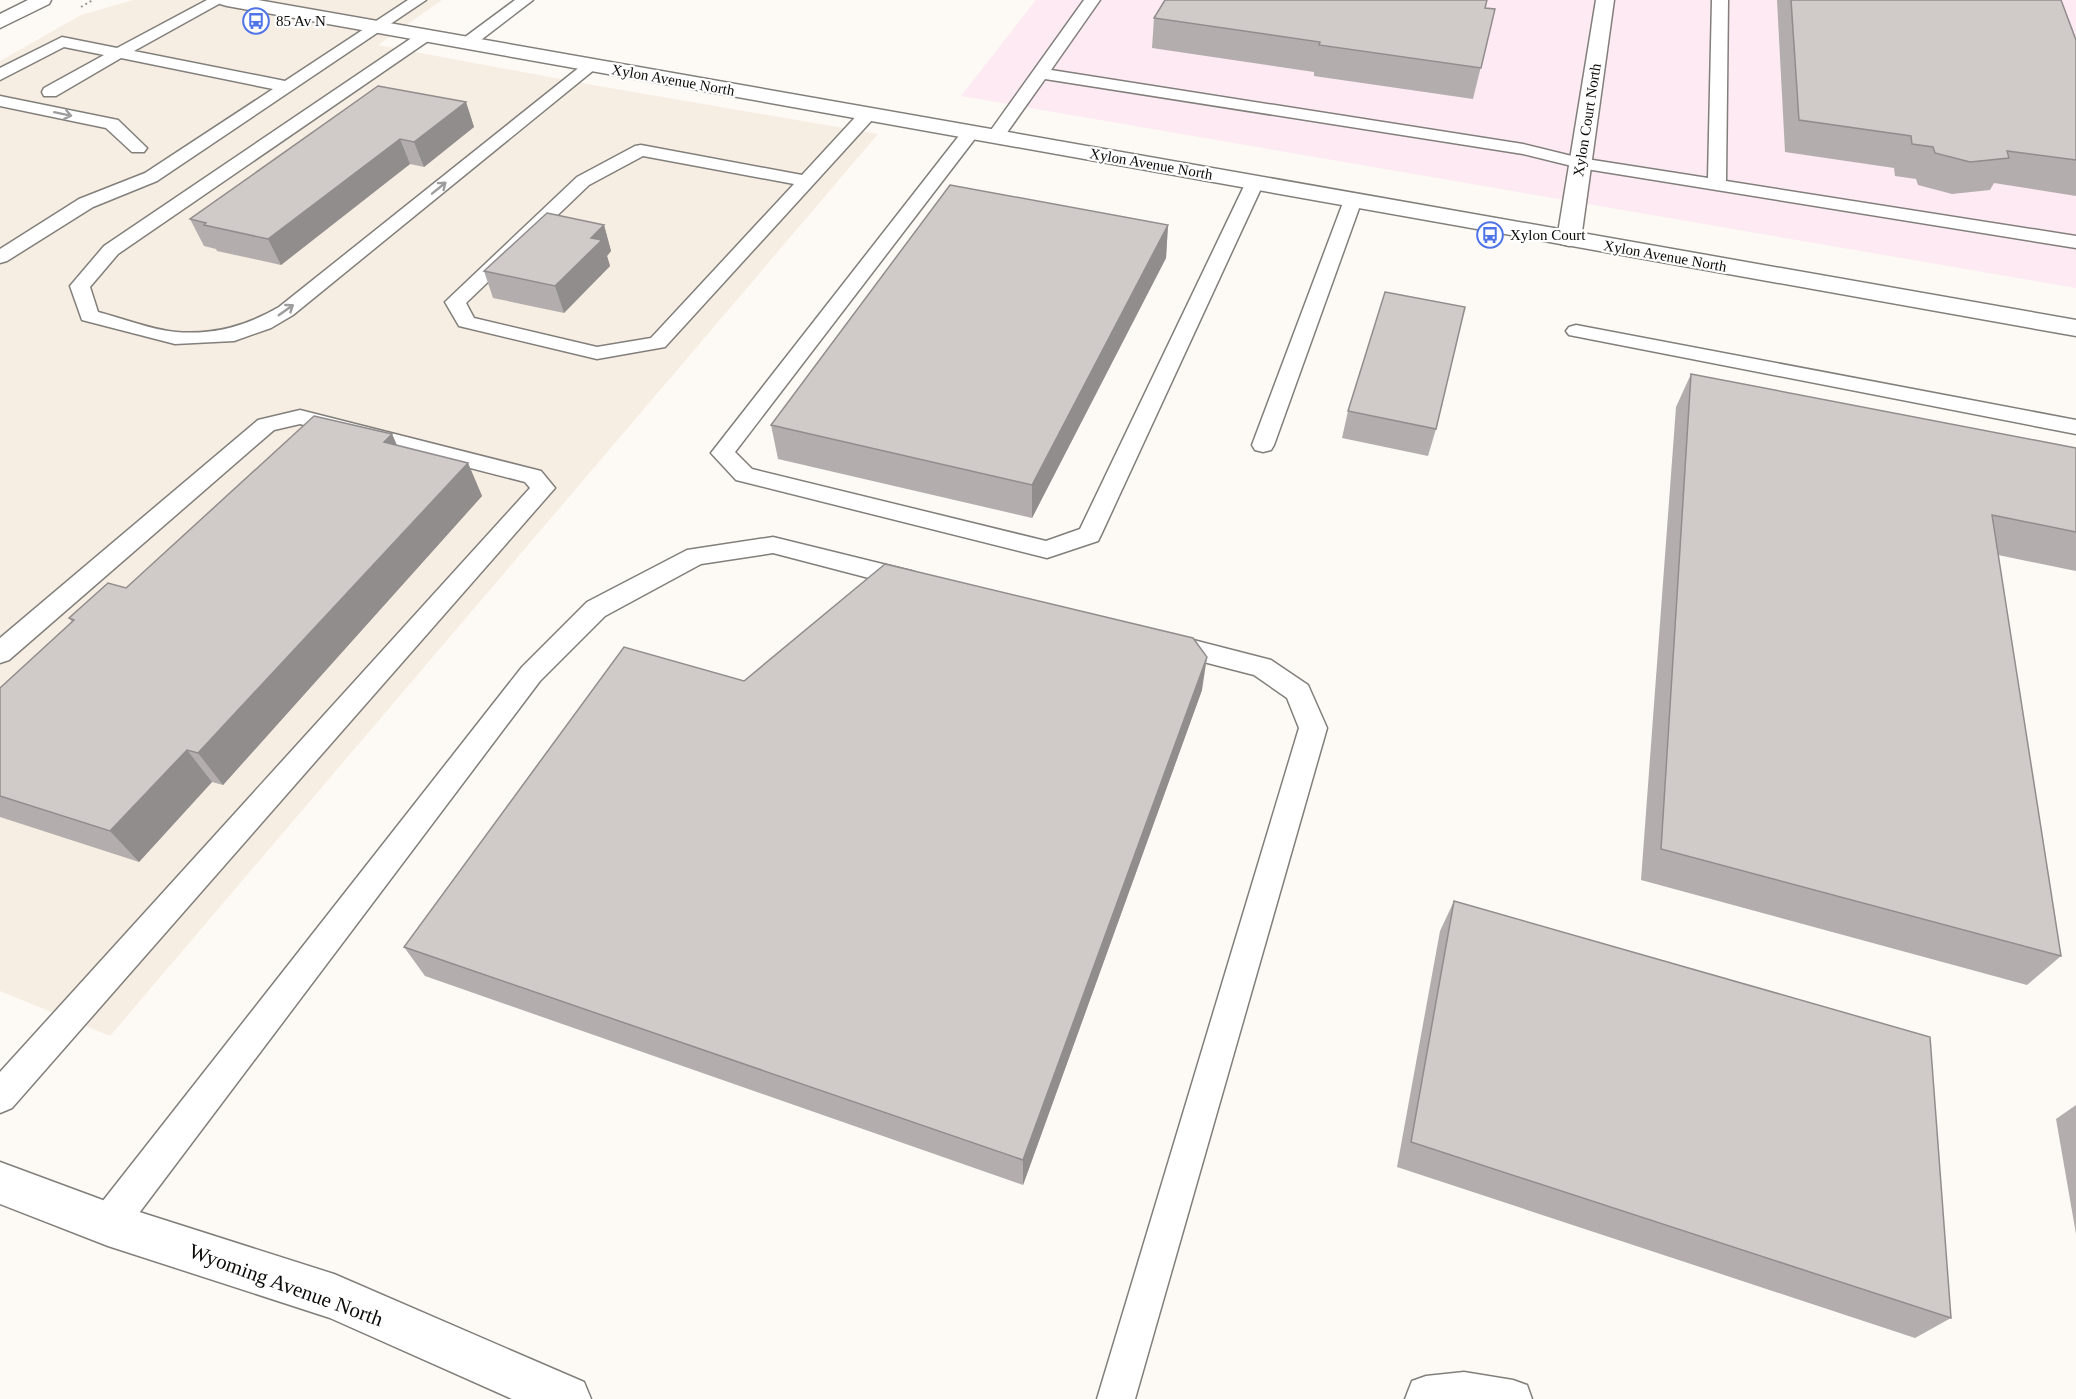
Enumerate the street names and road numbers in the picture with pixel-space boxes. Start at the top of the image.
street label: Xylon Avenue North [610,61,736,99]
street label: Xylon Court North [1570,62,1604,178]
street label: Xylon Avenue North [1088,145,1214,183]
street label: Xylon Avenue North [1602,237,1728,275]
street label: Wyoming Avenue North [186,1239,387,1331]

